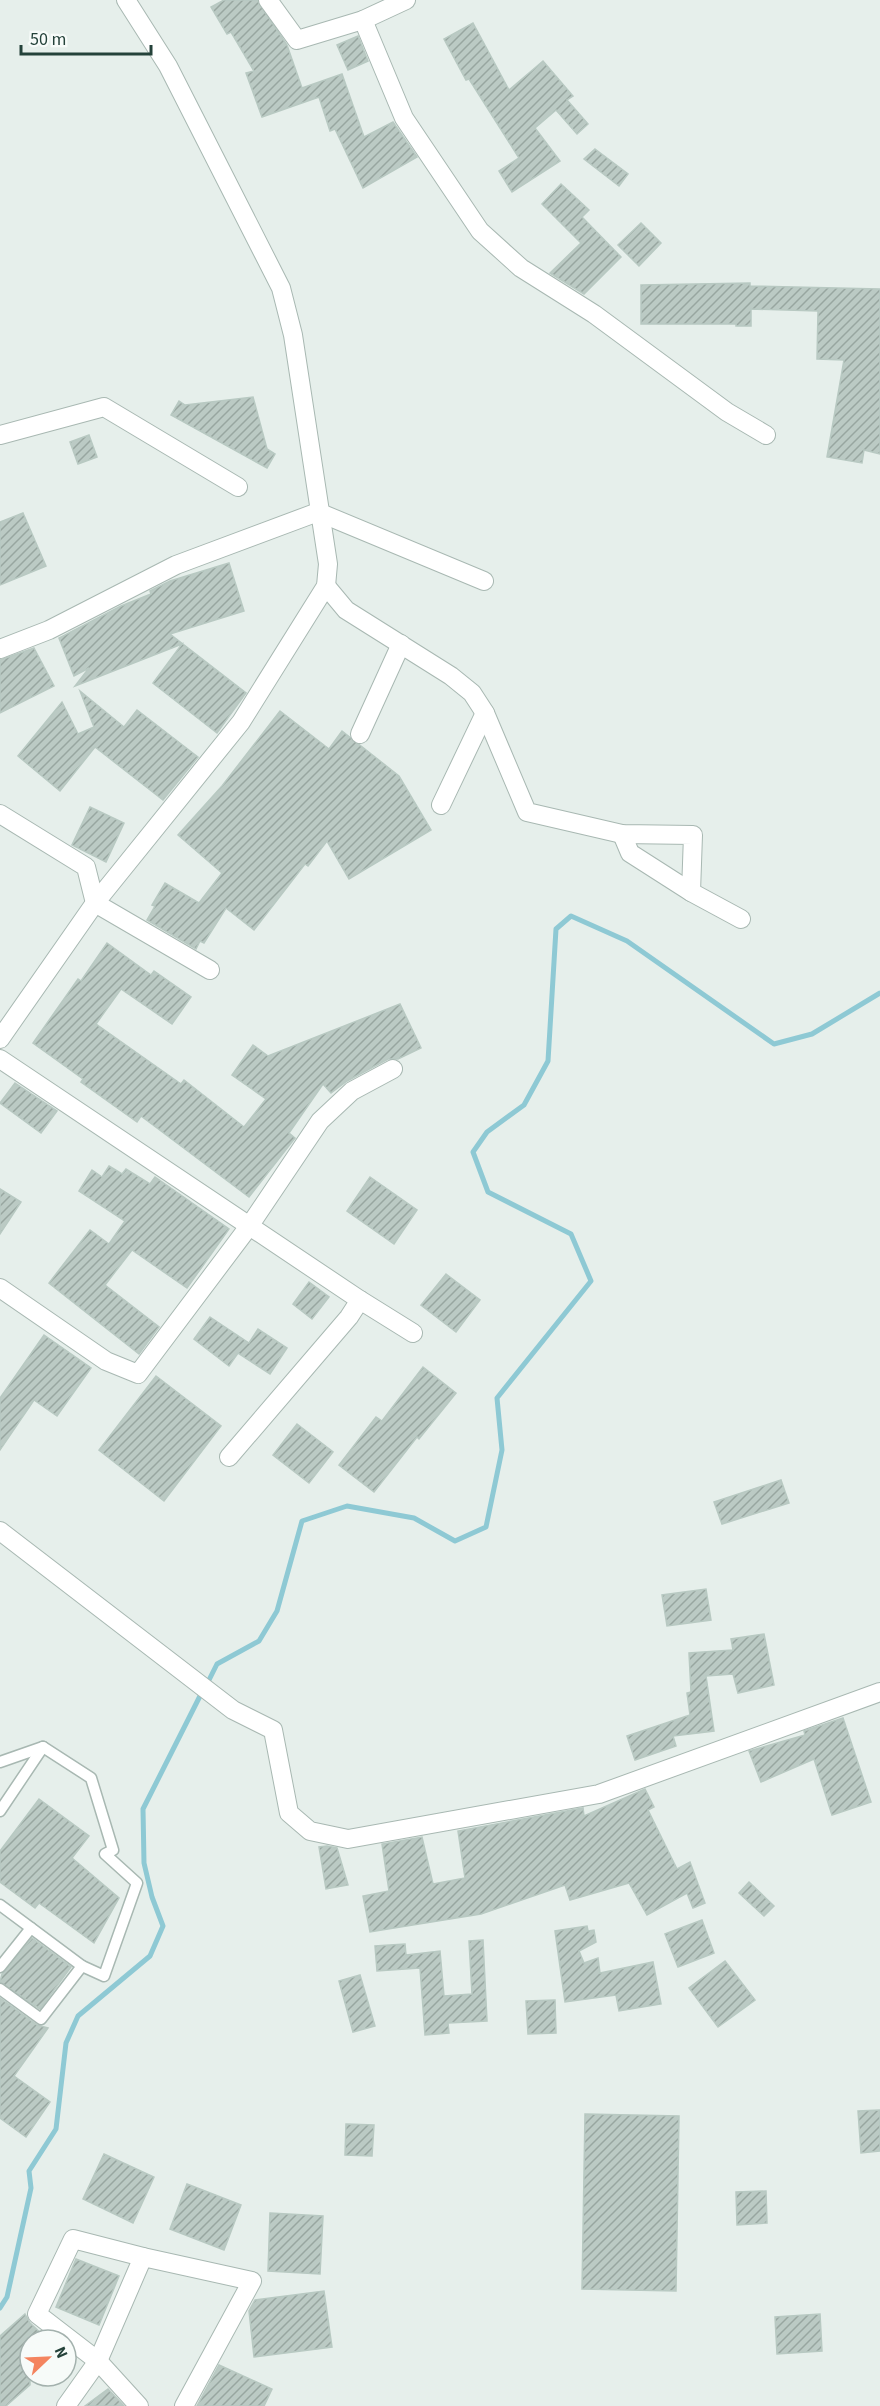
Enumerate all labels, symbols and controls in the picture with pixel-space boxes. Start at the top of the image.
scale bar [21,18,152,56]
text: 50 m [30,27,66,52]
north arrow [18,2328,78,2388]
text: N [49,2343,73,2362]

